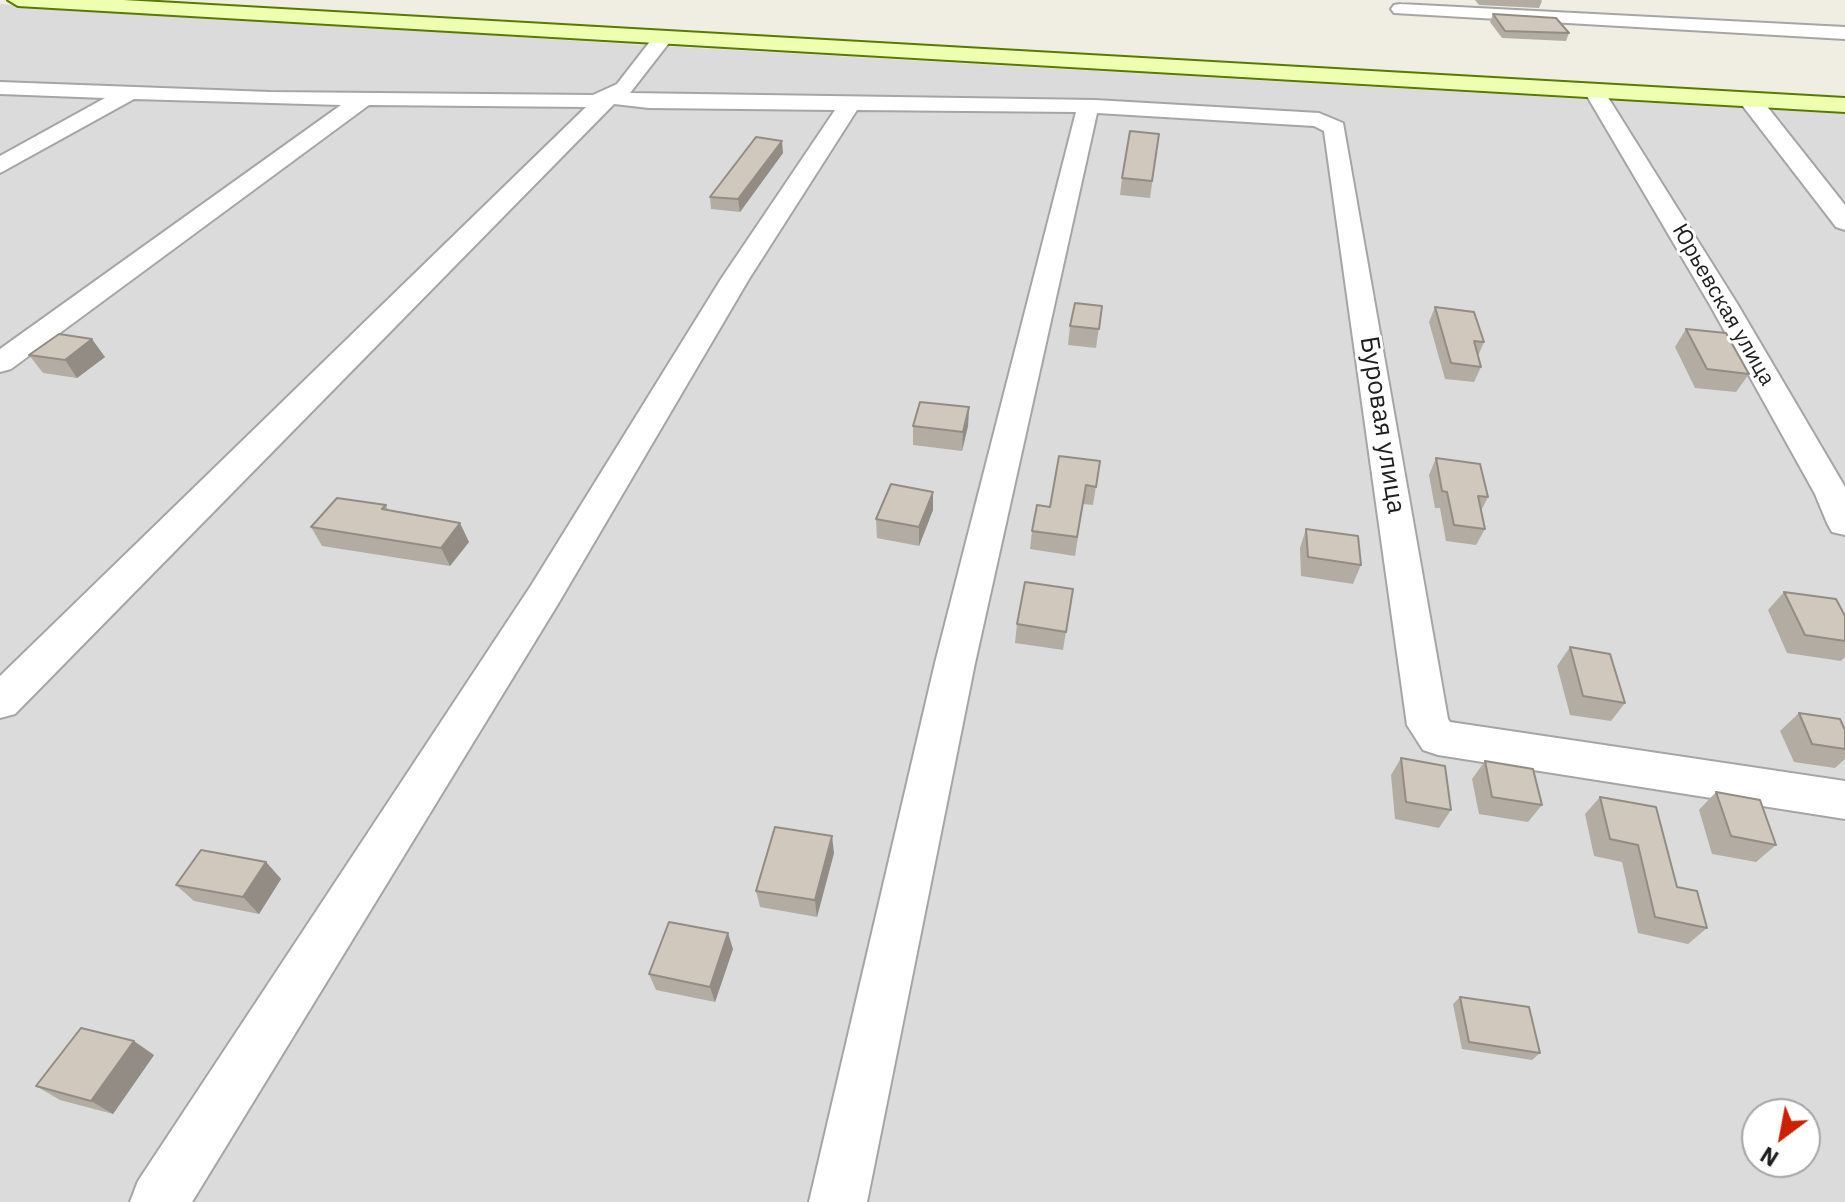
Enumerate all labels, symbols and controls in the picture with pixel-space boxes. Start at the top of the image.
street label: Юрьевская улица [1666,219,1780,391]
street label: Буровая улица [1353,334,1411,516]
north arrow [1741,1098,1821,1178]
text: N [1755,1141,1784,1174]

